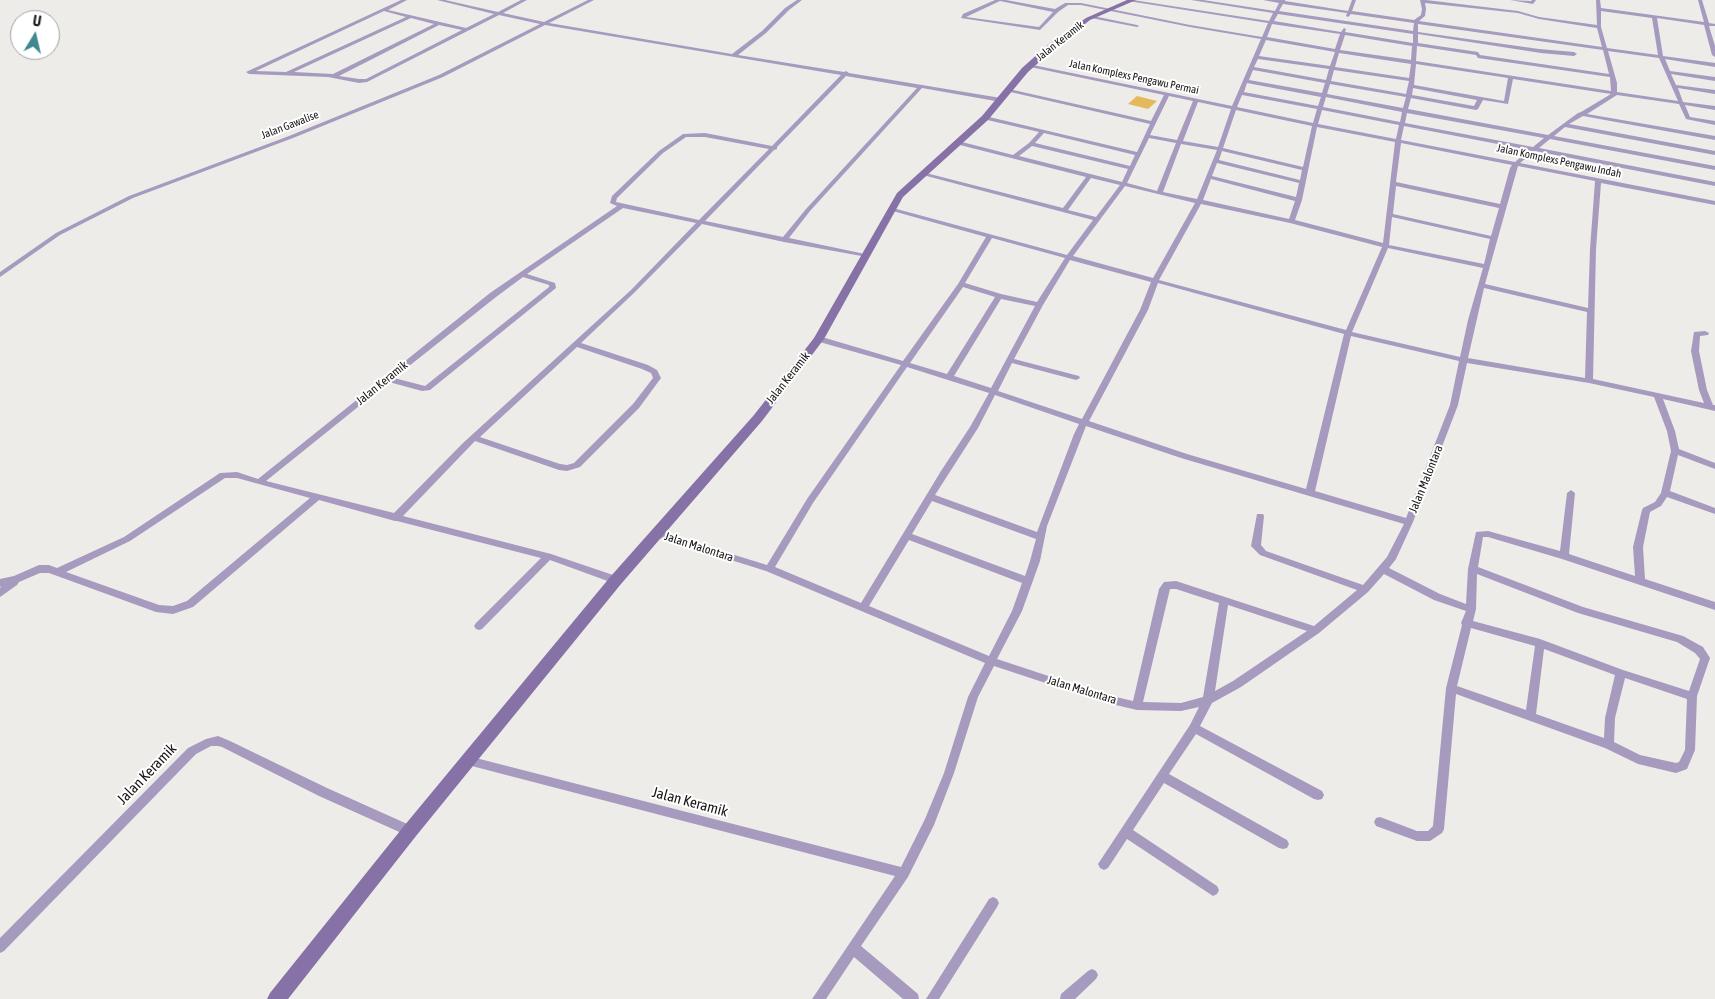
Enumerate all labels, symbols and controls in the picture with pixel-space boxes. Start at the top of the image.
north arrow [10,10,60,60]
text: U [32,13,43,30]
street label: Jalan Keramik [1033,18,1087,64]
street label: Jalan Komplexs Pengawu Permai [1068,57,1200,97]
street label: Jalan Gawalise [259,108,321,142]
street label: Jalan Komplexs Pengawu Indah [1496,141,1622,181]
street label: Jalan Keramik [763,349,813,407]
street label: Jalan Keramik [353,358,411,408]
street label: Jalan Malontara [1406,443,1446,515]
street label: Jalan Malontara [663,529,735,565]
street label: Jalan Malontara [1046,673,1118,707]
street label: Jalan Keramik [113,740,181,808]
street label: Jalan Keramik [650,783,730,821]

